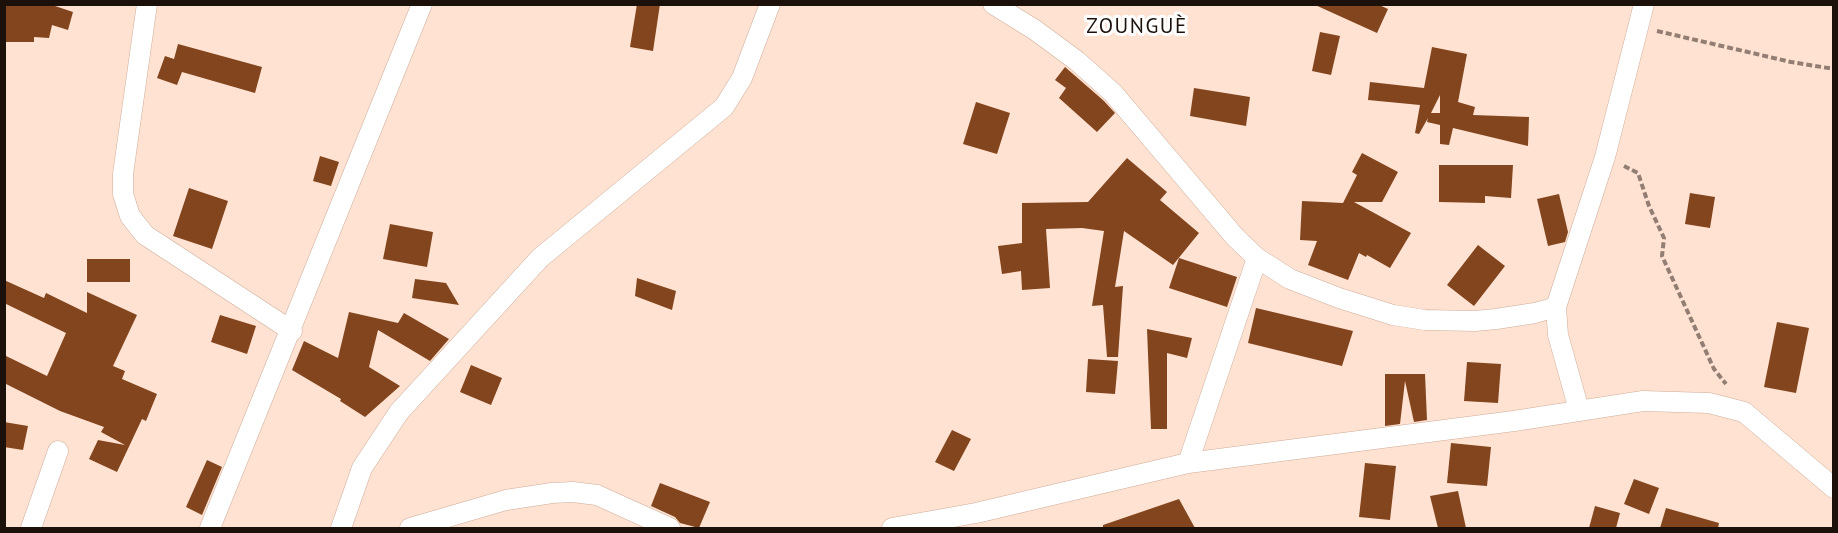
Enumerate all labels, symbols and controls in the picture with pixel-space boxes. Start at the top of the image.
district label: ZOUNGUÈ [1086,14,1188,40]

